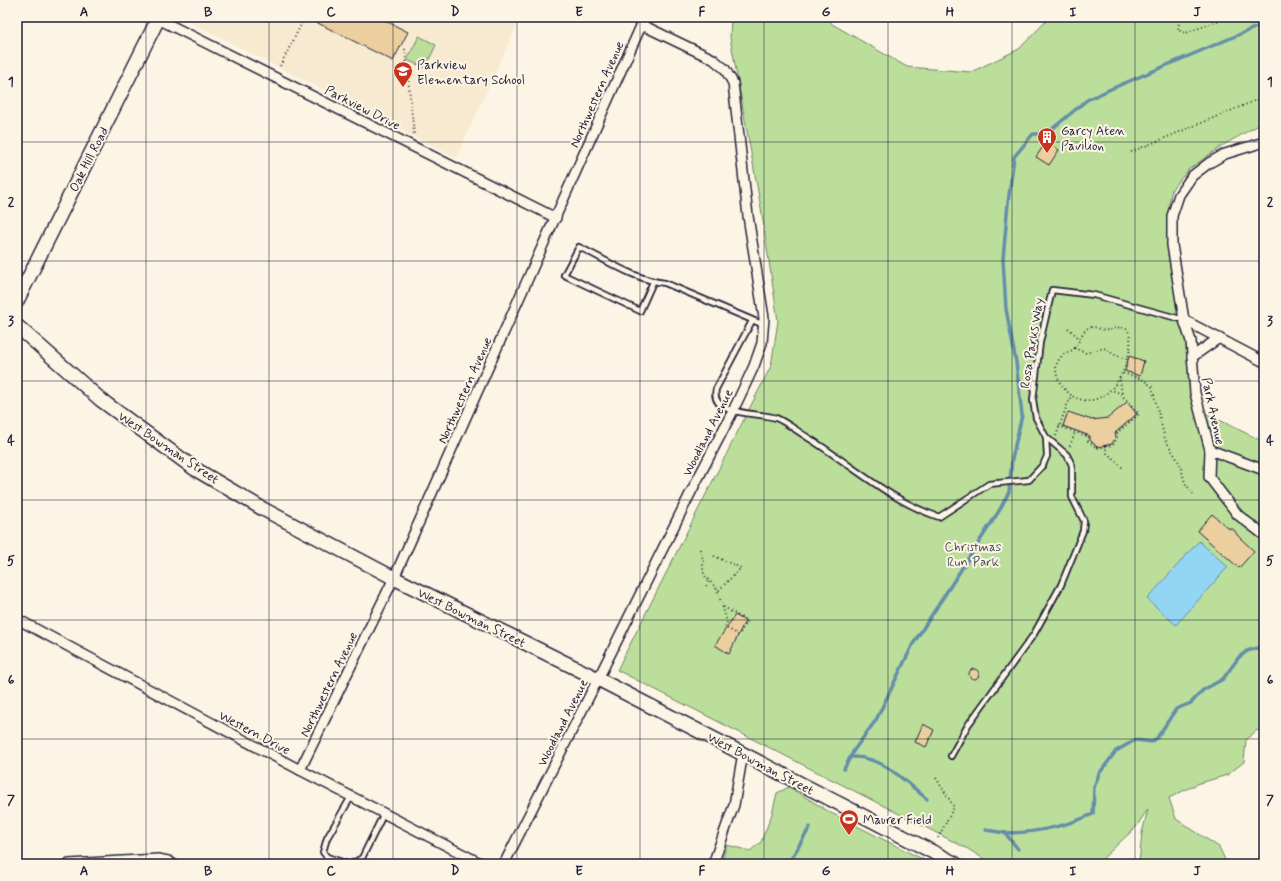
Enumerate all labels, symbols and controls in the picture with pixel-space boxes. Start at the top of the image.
text: A [80,4,88,21]
text: B [204,4,213,21]
text: C [326,4,336,21]
text: D [451,4,460,21]
text: E [575,4,583,21]
text: F [699,4,706,21]
text: G [822,4,831,21]
text: H [946,4,955,21]
text: I [1070,4,1077,21]
text: J [1193,4,1201,21]
street label: Northwestern Avenue [566,39,629,151]
place label: Parkview Elementary School [417,57,525,89]
school or university icon: Parkview Elementary School [392,60,414,88]
text: 1 [8,74,14,91]
text: 1 [1267,74,1273,91]
street label: Parkview Drive [322,82,403,135]
place label: Garcy Aten Pavilion [1061,123,1125,155]
street label: Oak Hill Road [66,124,113,195]
building icon: Garcy Aten Pavilion [1036,126,1058,154]
text: 2 [8,194,15,211]
text: 2 [1267,194,1274,211]
street label: Rosa Parks Way [1017,296,1048,390]
text: 3 [8,313,14,330]
text: 3 [1267,313,1273,330]
street label: Northwestern Avenue [434,335,497,447]
street label: Park Avenue [1197,376,1228,447]
street label: Woodland Avenue [679,386,738,479]
street label: West Bowman Street [114,408,222,488]
text: 4 [7,433,15,450]
text: 4 [1266,433,1274,450]
park label: Christmas Run Park [945,539,1002,571]
text: 5 [7,553,15,570]
text: 5 [1266,553,1274,570]
street label: West Bowman Street [415,585,528,652]
street label: Northwestern Avenue [297,629,362,740]
text: 6 [8,672,15,689]
text: 6 [1267,672,1274,689]
street label: Woodland Avenue [534,676,593,769]
street label: Western Drive [216,707,293,759]
street label: West Bowman Street [704,729,817,800]
text: 7 [7,792,15,809]
text: 7 [1266,792,1274,809]
sports icon: Maurer Field [838,808,860,836]
place label: Maurer Field [863,812,932,829]
text: A [80,863,88,880]
text: B [204,863,213,880]
text: C [326,863,336,880]
text: D [451,863,460,880]
text: E [575,863,583,880]
text: F [699,863,706,880]
text: G [822,863,831,880]
text: H [946,863,955,880]
text: I [1070,863,1077,880]
text: J [1193,863,1201,880]

